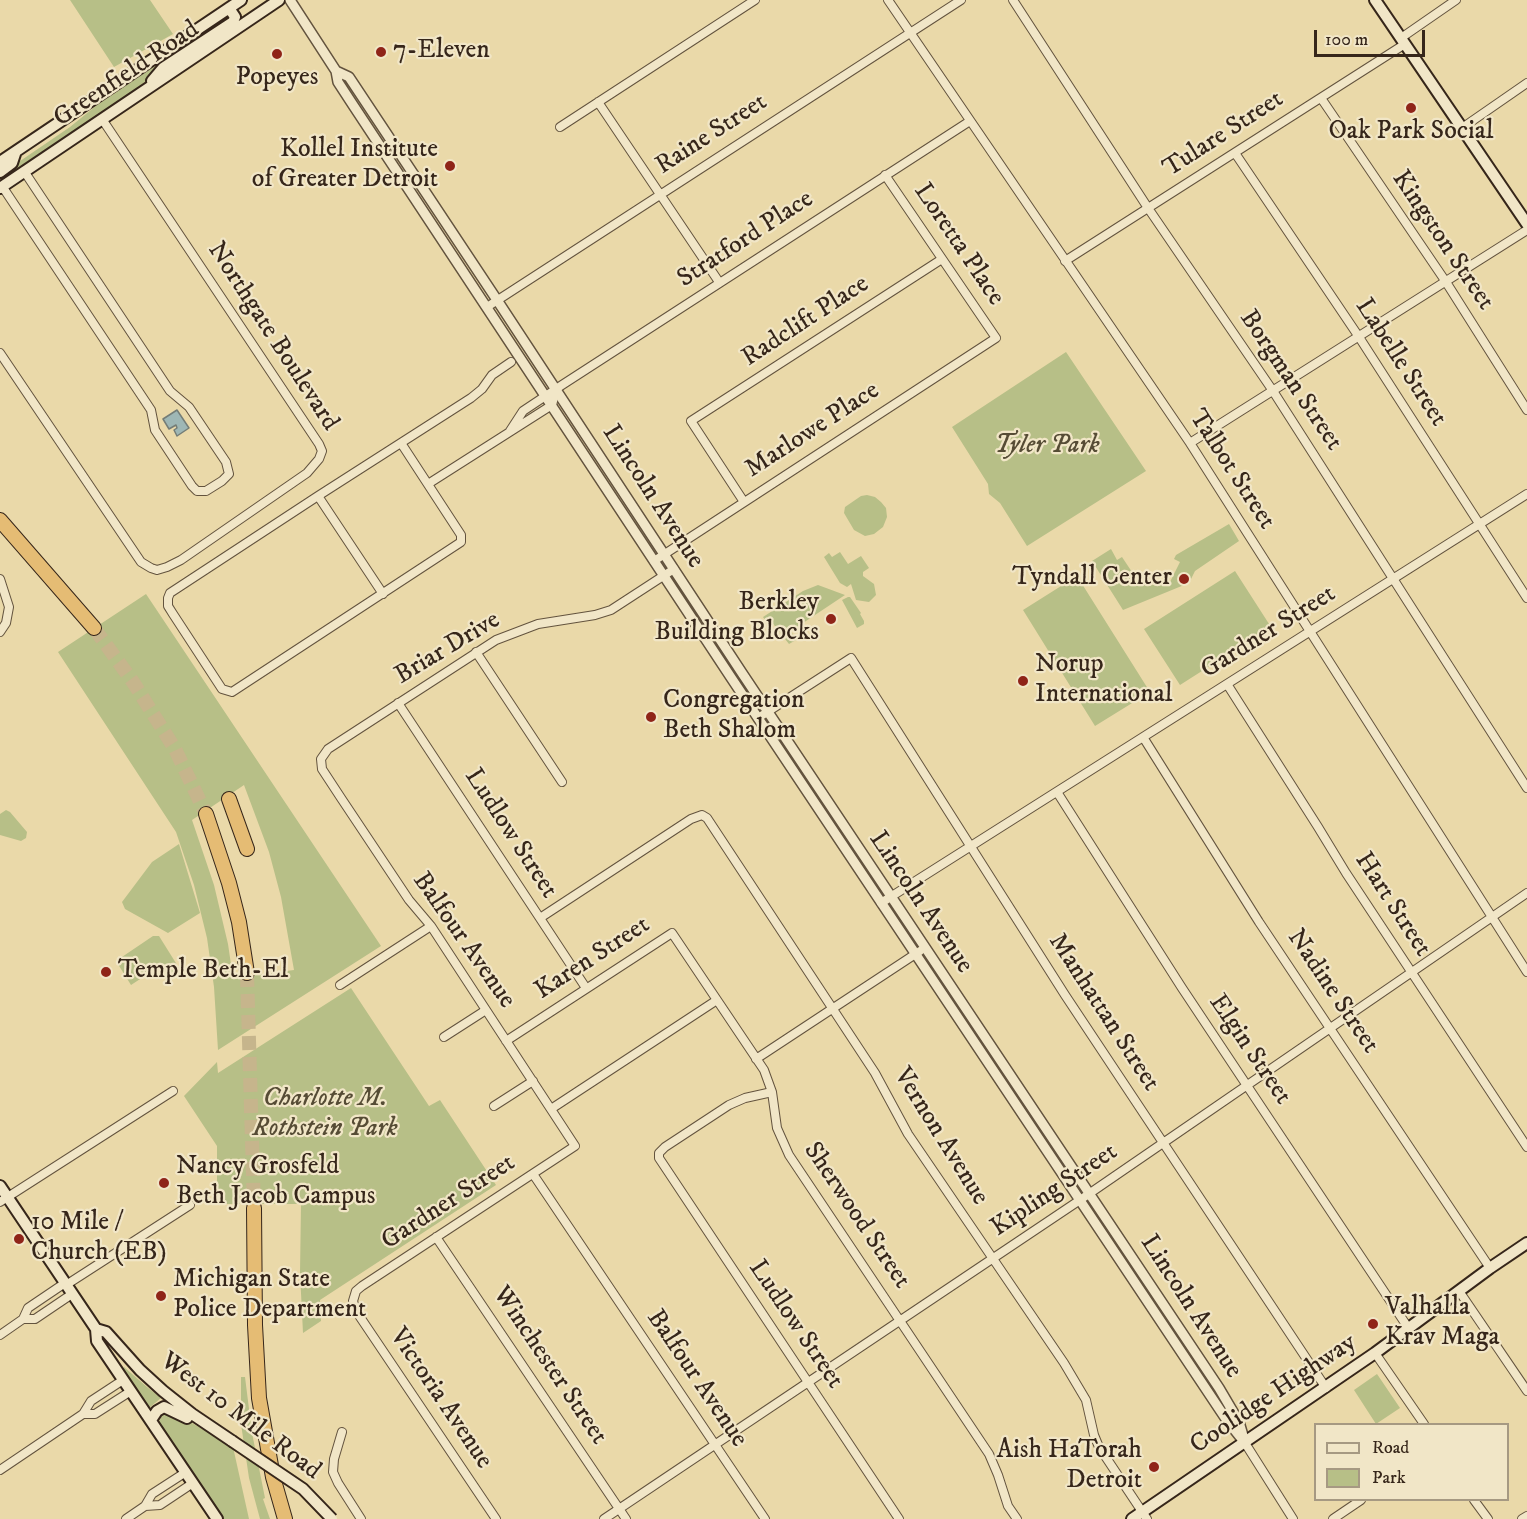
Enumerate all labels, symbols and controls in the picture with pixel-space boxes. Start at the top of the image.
street label: Greenfield Road [48,15,206,135]
scale bar [1317,18,1428,56]
text: 100 m [1325,29,1368,51]
place label: 7-Eleven [393,36,490,68]
marker: 7-Eleven [374,45,388,59]
marker: Popeyes [270,47,284,61]
place label: Popeyes [236,63,318,95]
street label: Tulare Street [1158,85,1290,185]
street label: Raine Street [651,88,773,182]
marker: Oak Park Social [1404,101,1418,115]
place label: Oak Park Social [1328,117,1494,149]
place label: Kollel Institute of Greater Detroit [252,135,438,196]
marker: Kollel Institute of Greater Detroit [443,159,457,173]
street label: Kingston Street [1384,165,1500,317]
street label: Loretta Place [906,178,1010,312]
street label: Stratford Place [672,185,820,295]
street label: Northgate Boulevard [199,237,345,437]
street label: Radclift Place [737,269,875,375]
street label: Labelle Street [1347,293,1453,433]
street label: Borgman Street [1232,305,1348,457]
street label: Marlowe Place [740,376,886,486]
street label: Talbot Street [1181,404,1281,536]
street label: Lincoln Avenue [594,419,710,575]
park label: Tyler Park [994,431,1100,463]
place label: Tyndall Center [1012,563,1172,595]
marker: Tyndall Center [1177,572,1191,586]
street label: Gardner Street [1196,579,1342,687]
place label: Berkley Building Blocks [655,588,819,650]
street label: Briar Drive [390,606,506,692]
marker: Berkley Building Blocks [824,612,838,626]
place label: Norup International [1035,650,1173,712]
marker: Norup International [1016,674,1030,688]
place label: Congregation Beth Shalom [663,686,805,748]
marker: Congregation Beth Shalom [644,710,658,724]
street label: Ludlow Street [457,763,563,905]
street label: Lincoln Avenue [861,826,979,980]
street label: Hart Street [1347,847,1437,963]
street label: Balfour Avenue [405,867,521,1015]
street label: Karen Street [530,910,656,1008]
street label: Nadine Street [1279,924,1385,1060]
street label: Manhattan Street [1041,928,1165,1098]
place label: Temple Beth-El [118,956,288,988]
marker: Temple Beth-El [99,965,113,979]
street label: Elgin Street [1201,989,1297,1111]
street label: Vernon Avenue [885,1063,995,1211]
park label: Charlotte M. Rothstein Park [252,1084,398,1146]
street label: Sherwood Street [796,1137,916,1295]
street label: Kipling Street [986,1137,1124,1245]
street label: Gardner Street [376,1148,522,1258]
place label: Nancy Grosfeld Beth Jacob Campus [176,1152,375,1214]
marker: Nancy Grosfeld Beth Jacob Campus [157,1176,171,1190]
place label: 10 Mile / Church (EB) [31,1208,167,1270]
street label: Lincoln Avenue [1132,1229,1248,1385]
marker: 10 Mile / Church (EB) [12,1232,26,1246]
street label: Ludlow Street [741,1255,849,1395]
place label: Michigan State Police Department [173,1265,366,1326]
street label: Winchester Street [485,1281,613,1451]
marker: Michigan State Police Department [154,1289,168,1303]
place label: Valhalla Krav Maga [1385,1293,1499,1354]
street label: Balfour Avenue [639,1304,753,1454]
marker: Valhalla Krav Maga [1366,1317,1380,1331]
street label: Victoria Avenue [381,1323,499,1475]
street label: Coolidge Highway [1185,1328,1363,1462]
street label: West 10 Mile Road [153,1346,327,1488]
legend [1314,1423,1509,1501]
place label: Aish HaTorah Detroit [997,1436,1142,1498]
text: Road [1372,1437,1409,1459]
marker: Aish HaTorah Detroit [1147,1460,1161,1474]
text: Park [1372,1467,1406,1489]

